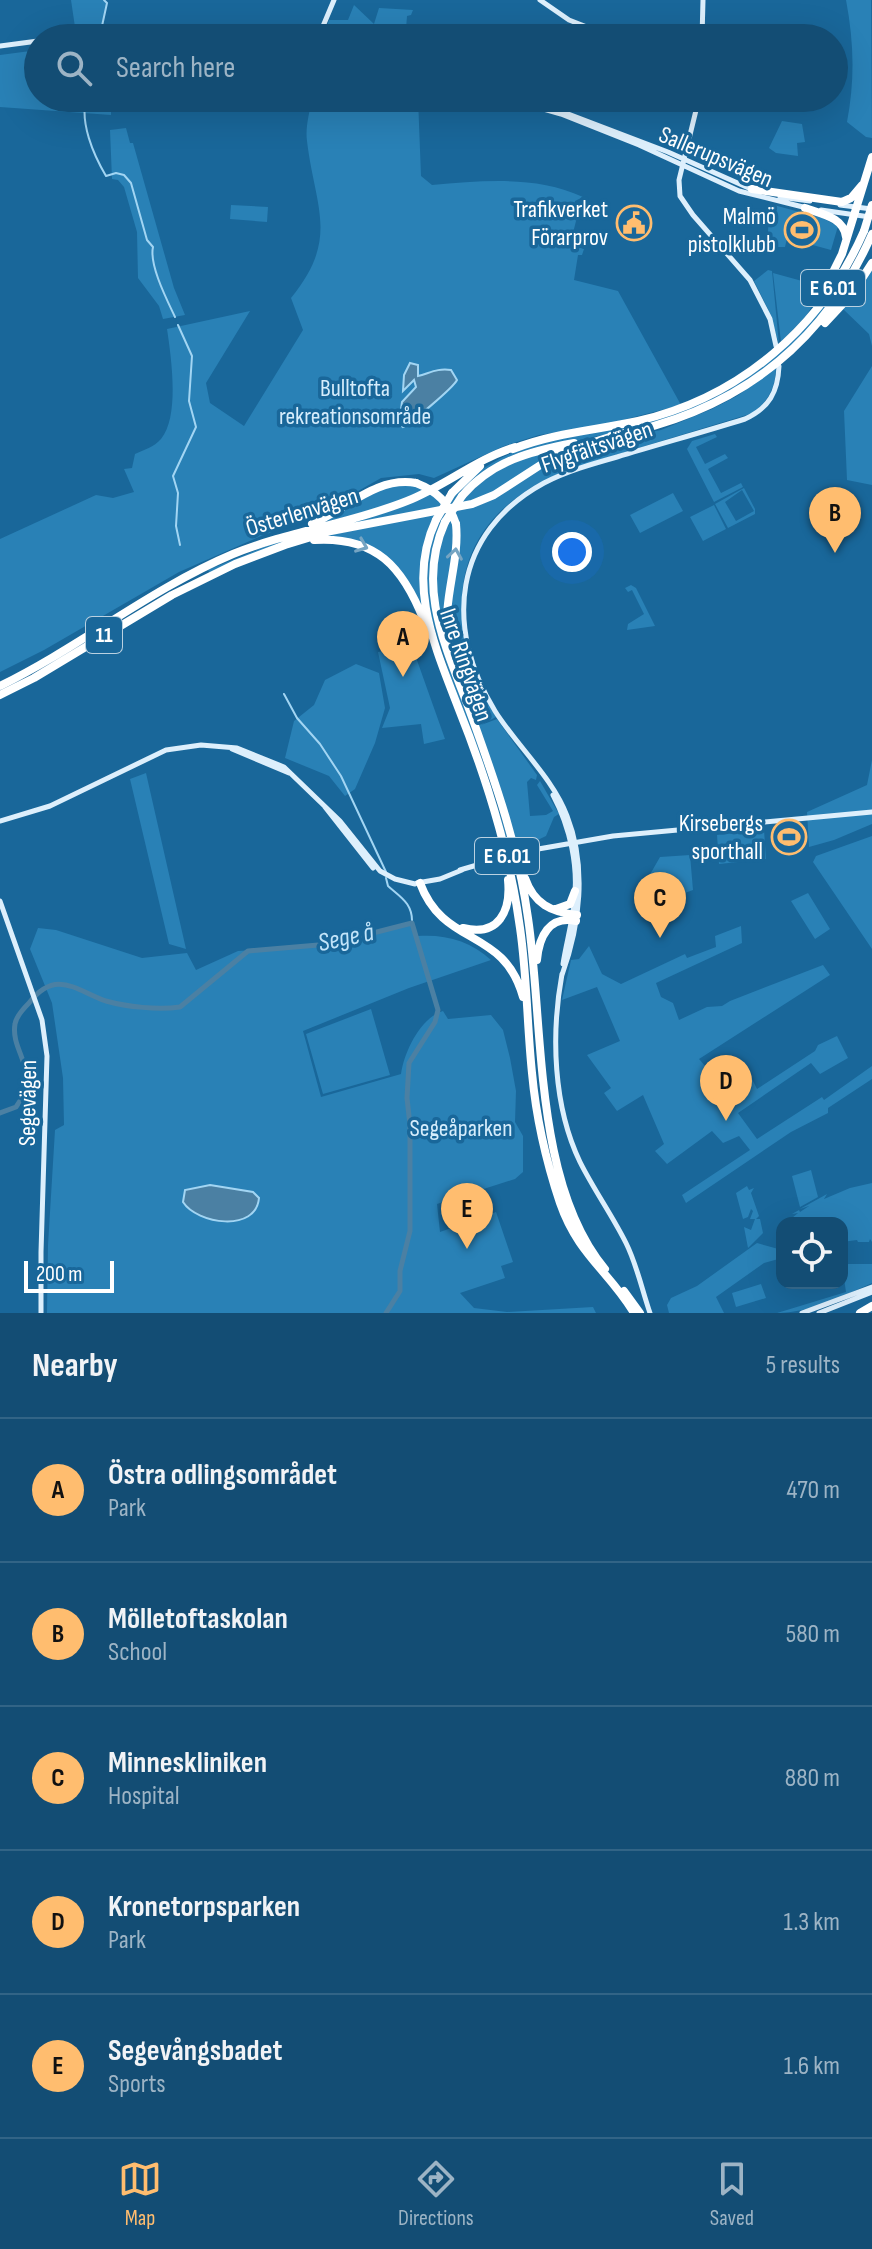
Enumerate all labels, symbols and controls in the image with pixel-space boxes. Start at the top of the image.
search box [24,24,848,112]
icon: search [52,46,96,90]
text: Search here [116,50,235,86]
street label: Sallerupsvägen [655,120,777,194]
place label: Trafikverket Förarprov [513,195,608,252]
place label: Malmö pistolklubb [688,202,776,259]
public building icon: Trafikverket Förarprov [615,204,653,242]
sports icon: Malmö pistolklubb [783,211,821,249]
road number: E 6.01 [801,270,865,306]
park label: Bulltofta rekreationsområde [279,374,431,431]
street label: Flygfältsvägen [538,414,656,480]
street label: Österlenvägen [242,481,362,543]
pin: B [809,487,861,553]
your location [552,532,592,572]
one-way arrow [354,536,368,553]
one-way arrow [446,547,463,561]
street label: Inre Ringvägen [433,605,499,725]
pin: A [377,611,429,677]
road number: 11 [86,617,122,653]
place label: Kirsebergs sporthall [679,809,763,866]
sports icon: Kirsebergs sporthall [770,818,808,856]
road number: E 6.01 [475,838,539,874]
pin: C [634,872,686,938]
water label: Sege å [315,917,377,959]
pin: D [700,1055,752,1121]
street label: Segevägen [13,1060,43,1146]
park label: Segeåparken [409,1114,513,1143]
pin: E [441,1183,493,1249]
map controls [776,1217,848,1289]
button: locate [776,1217,848,1289]
scale bar [24,1257,114,1293]
text: 200 m [36,1261,82,1288]
text: Nearby [32,1345,118,1386]
text: 5 results [766,1350,840,1381]
text: Östra odlingsområdet [108,1457,337,1493]
text: A [52,1475,64,1506]
text: 470 m [787,1475,840,1506]
text: Park [108,1493,146,1524]
text: Mölletoftaskolan [108,1601,288,1637]
text: B [52,1619,64,1650]
text: 580 m [786,1619,840,1650]
text: School [108,1637,167,1668]
text: Minneskliniken [108,1745,267,1781]
text: C [51,1763,65,1794]
text: 880 m [785,1763,840,1794]
text: Hospital [108,1781,180,1812]
text: Kronetorpsparken [108,1889,300,1925]
text: D [51,1907,65,1938]
text: 1.3 km [784,1907,840,1938]
text: Park [108,1925,146,1956]
text: Segevångsbadet [108,2033,282,2069]
text: E [52,2051,64,2082]
text: 1.6 km [784,2051,840,2082]
text: Sports [108,2069,166,2100]
tab: Map [118,2157,162,2232]
tab: Directions [398,2157,474,2232]
tab: Saved [710,2157,754,2232]

